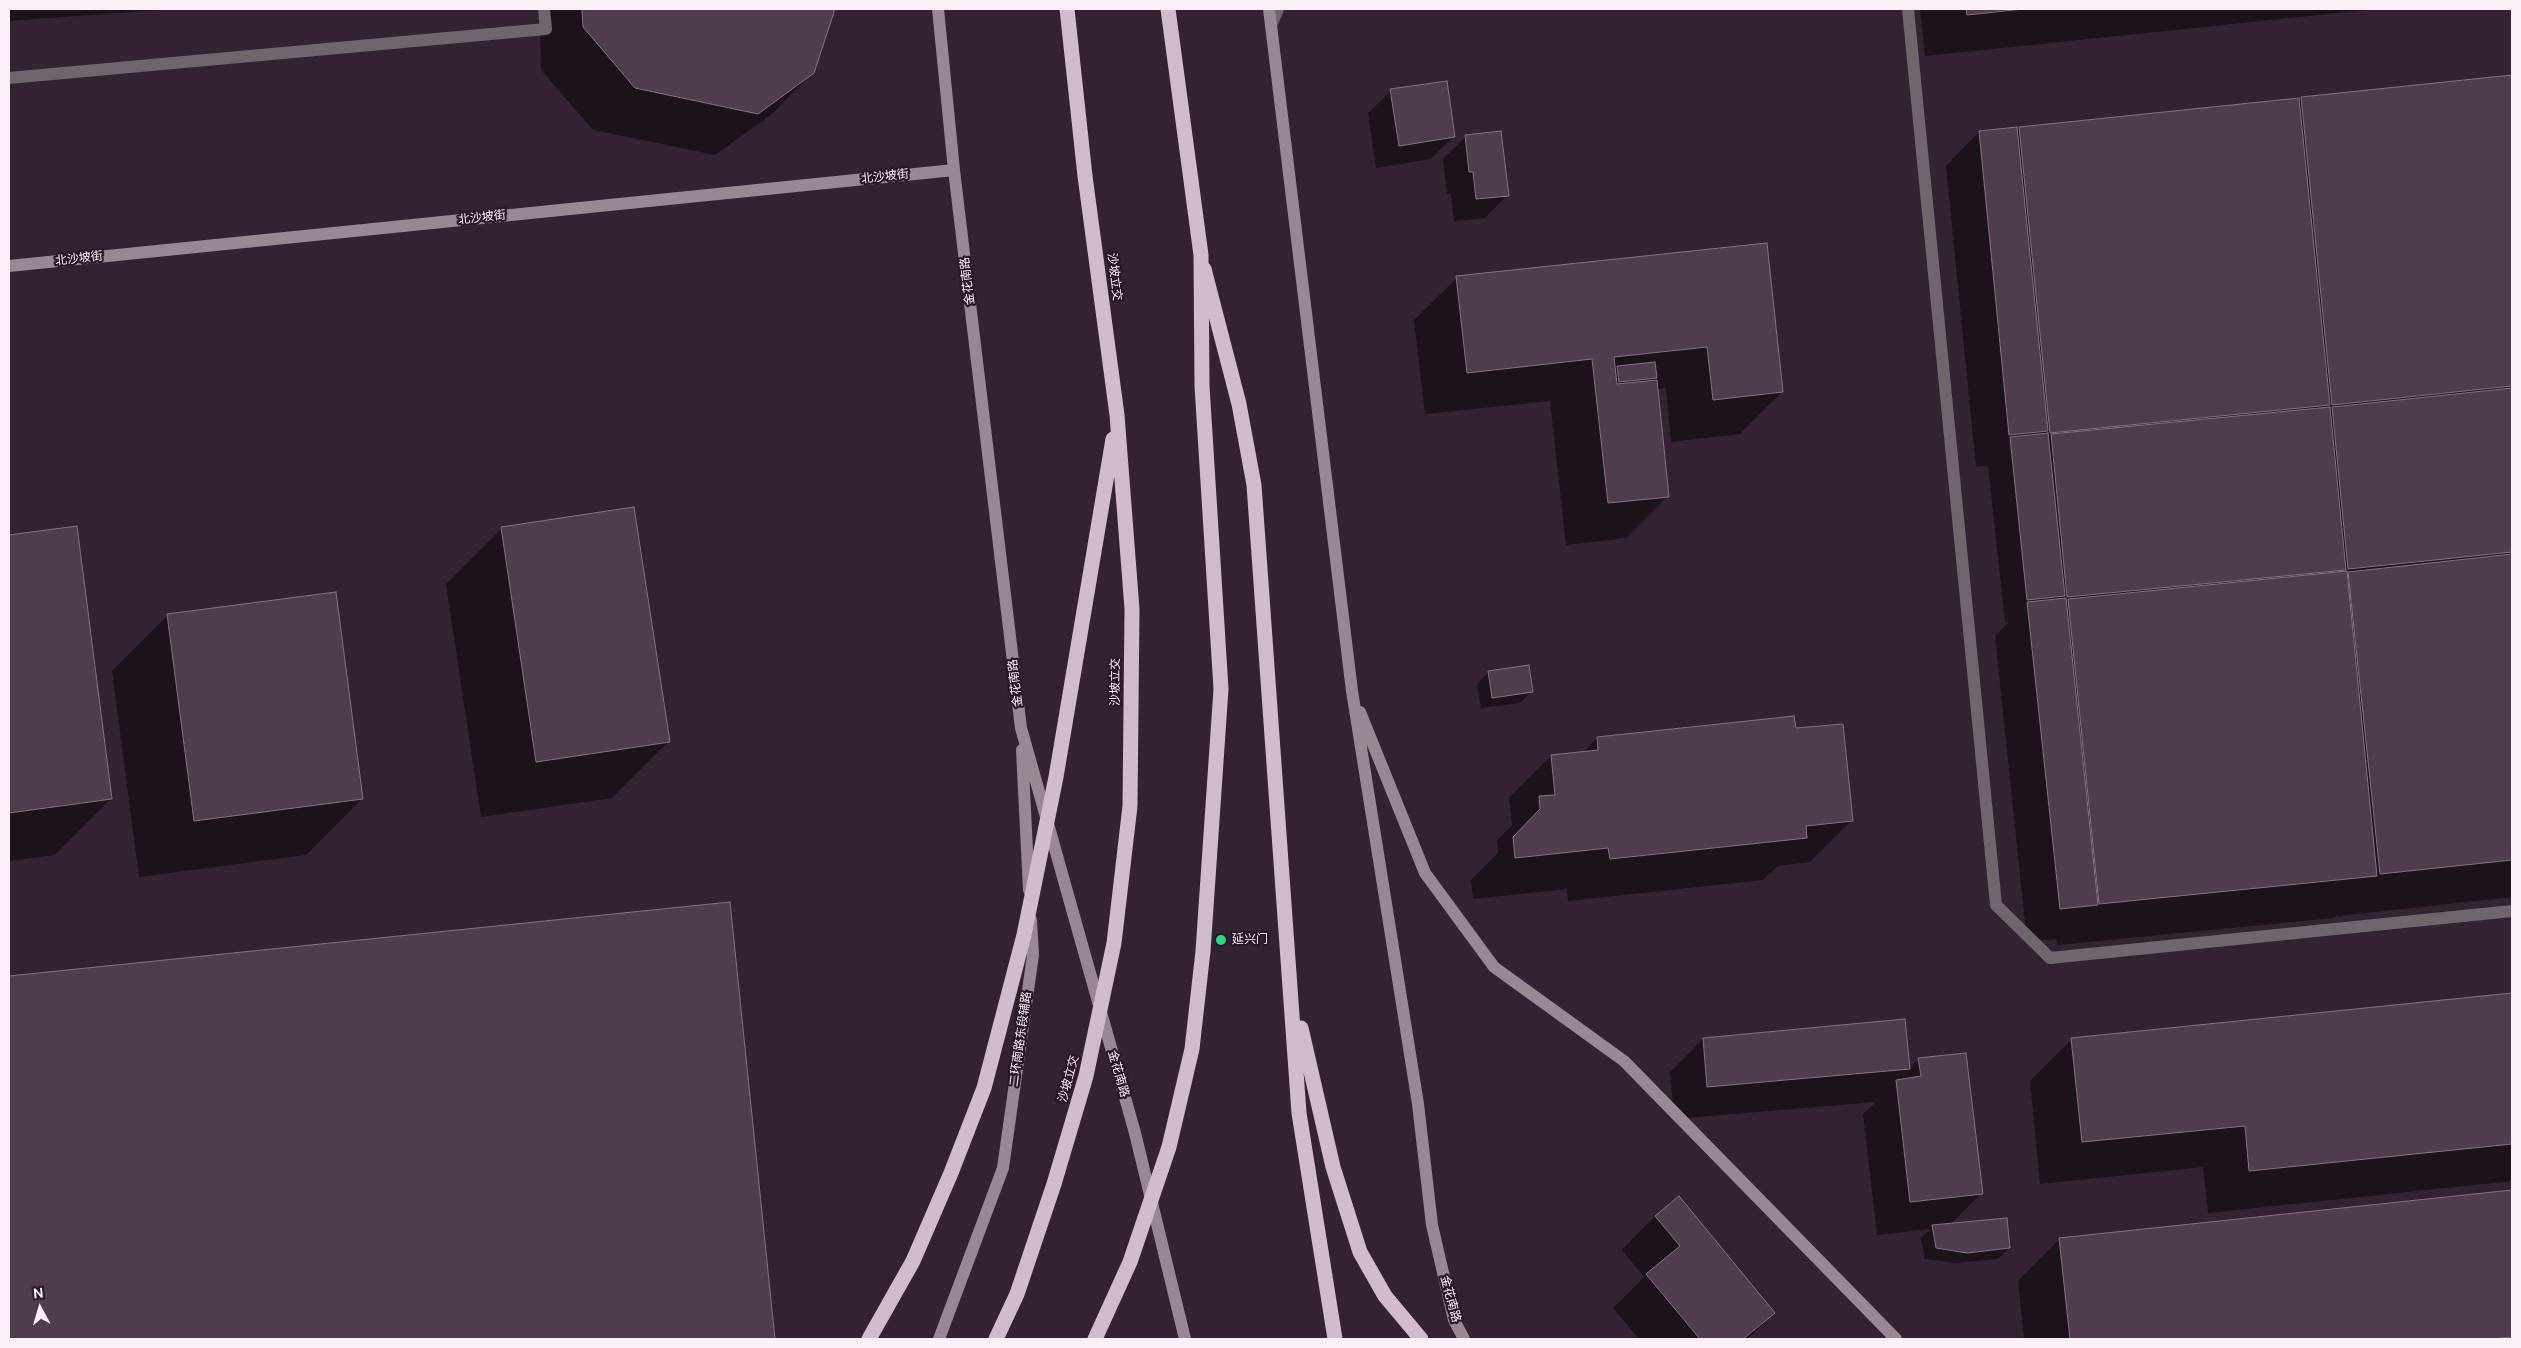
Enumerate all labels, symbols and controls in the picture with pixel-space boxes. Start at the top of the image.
street label: 北沙坡街 [860,167,910,187]
street label: 北沙坡街 [457,208,507,228]
street label: 北沙坡街 [54,249,104,269]
street label: 沙坡立交 [1104,252,1124,302]
street label: 金花南路 [958,256,978,306]
street label: 金花南路 [1006,658,1026,708]
street label: 沙坡立交 [1109,658,1123,706]
marker: 延兴门 [1214,933,1228,947]
place label: 延兴门 [1232,933,1268,947]
street label: 二环南路东段辅路 [1007,990,1035,1088]
street label: 金花南路 [1104,1049,1132,1099]
street label: 沙坡立交 [1056,1054,1082,1104]
street label: 金花南路 [1437,1274,1463,1324]
north arrow [15,1283,65,1333]
text: N [32,1284,44,1303]

